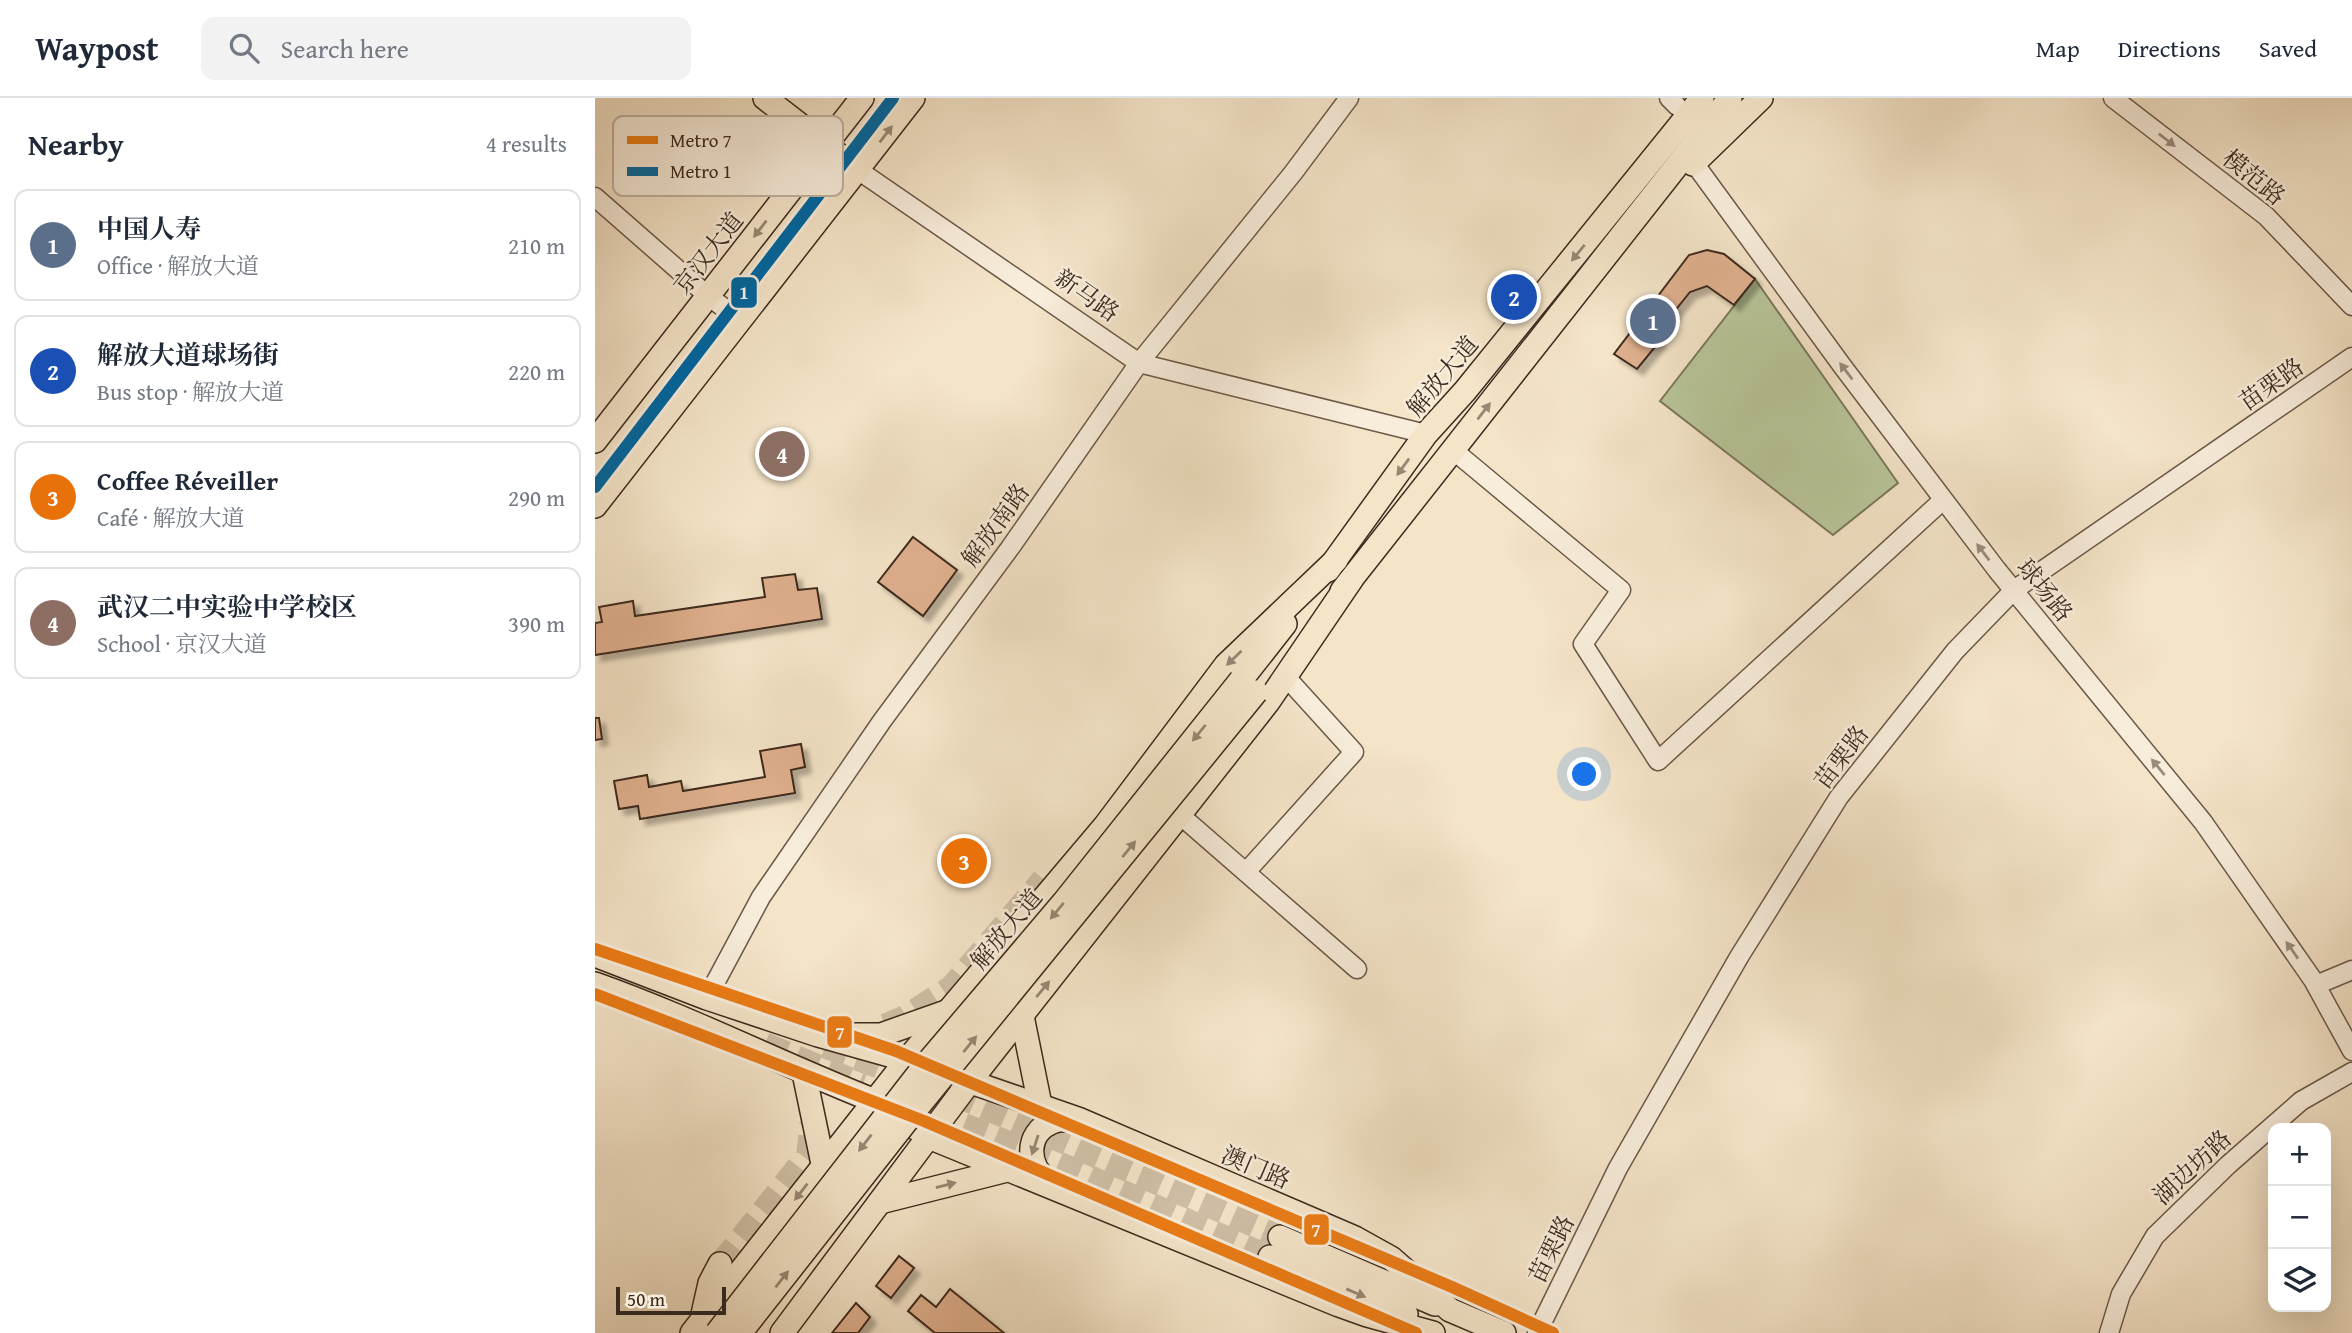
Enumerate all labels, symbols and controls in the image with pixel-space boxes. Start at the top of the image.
search box [201,17,691,80]
text: Waypost [35,24,159,72]
icon: search [225,29,263,67]
text: Search here [281,29,409,68]
text: Map [2036,31,2080,66]
text: Directions [2118,31,2221,66]
text: Saved [2259,31,2317,66]
legend [613,116,843,196]
text: Nearby [28,122,124,166]
one-way arrow [878,125,892,143]
text: Metro 7 [670,126,732,154]
text: 4 results [486,127,567,160]
one-way arrow [2158,132,2176,147]
street label: 模范路 [2215,141,2293,213]
text: Metro 1 [670,157,732,185]
street label: 京汉大道 [665,204,751,302]
text: 中国人寿 [97,209,201,248]
one-way arrow [754,220,768,238]
text: 1 [47,229,59,262]
text: 210 m [508,229,565,262]
one-way arrow [1571,245,1586,262]
text: Office · 解放大道 [97,249,259,282]
street label: 新马路 [1047,260,1127,330]
pin: 2 [1491,271,1537,323]
line badge: 1 [730,276,758,309]
text: 1 [739,278,749,306]
pin: 1 [1630,295,1676,347]
street label: 解放大道 [1398,328,1486,424]
text: 解放大道球场街 [97,335,279,374]
street label: 苗栗路 [2231,349,2311,419]
text: 2 [47,355,59,388]
text: 220 m [508,355,565,388]
one-way arrow [1839,362,1853,380]
text: Bus stop · 解放大道 [97,375,284,408]
one-way arrow [1476,403,1491,421]
pin: 4 [759,428,805,480]
one-way arrow [1396,458,1410,476]
text: Coffee Réveiller [97,461,278,500]
street label: 解放南路 [953,476,1037,574]
text: 3 [47,481,59,514]
text: 290 m [508,481,565,514]
text: Café · 解放大道 [97,501,245,534]
one-way arrow [1977,543,1991,561]
street label: 球场路 [2009,551,2081,629]
text: 武汉二中实验中学校区 [97,587,357,626]
text: 4 [47,607,59,640]
text: 390 m [508,607,565,640]
text: School · 京汉大道 [97,627,267,660]
one-way arrow [1225,649,1242,666]
street label: 苗栗路 [1805,718,1877,796]
one-way arrow [1192,725,1207,742]
your location [1567,757,1601,791]
one-way arrow [2151,758,2166,775]
pin: 3 [941,835,987,887]
one-way arrow [1122,840,1137,858]
street label: 解放大道 [962,881,1050,977]
one-way arrow [1050,902,1065,919]
one-way arrow [2285,941,2299,959]
one-way arrow [1036,981,1051,999]
line badge: 7 [826,1015,853,1049]
text: 7 [835,1018,845,1046]
one-way arrow [962,1035,977,1052]
street label: 湖边坊路 [2145,1121,2239,1213]
map controls [2268,1123,2331,1312]
button: + [2268,1123,2331,1186]
one-way arrow [857,1133,872,1151]
one-way arrow [1029,1135,1040,1156]
street label: 澳门路 [1216,1137,1296,1197]
one-way arrow [935,1179,957,1190]
one-way arrow [795,1183,809,1201]
button: − [2268,1186,2331,1249]
street label: 苗栗路 [1519,1209,1583,1289]
line badge: 7 [1303,1213,1330,1246]
text: 7 [1311,1215,1321,1243]
button: layers [2268,1249,2331,1312]
one-way arrow [775,1271,790,1289]
scale bar [616,1284,726,1316]
text: 50 m [627,1285,665,1313]
one-way arrow [1346,1287,1367,1298]

